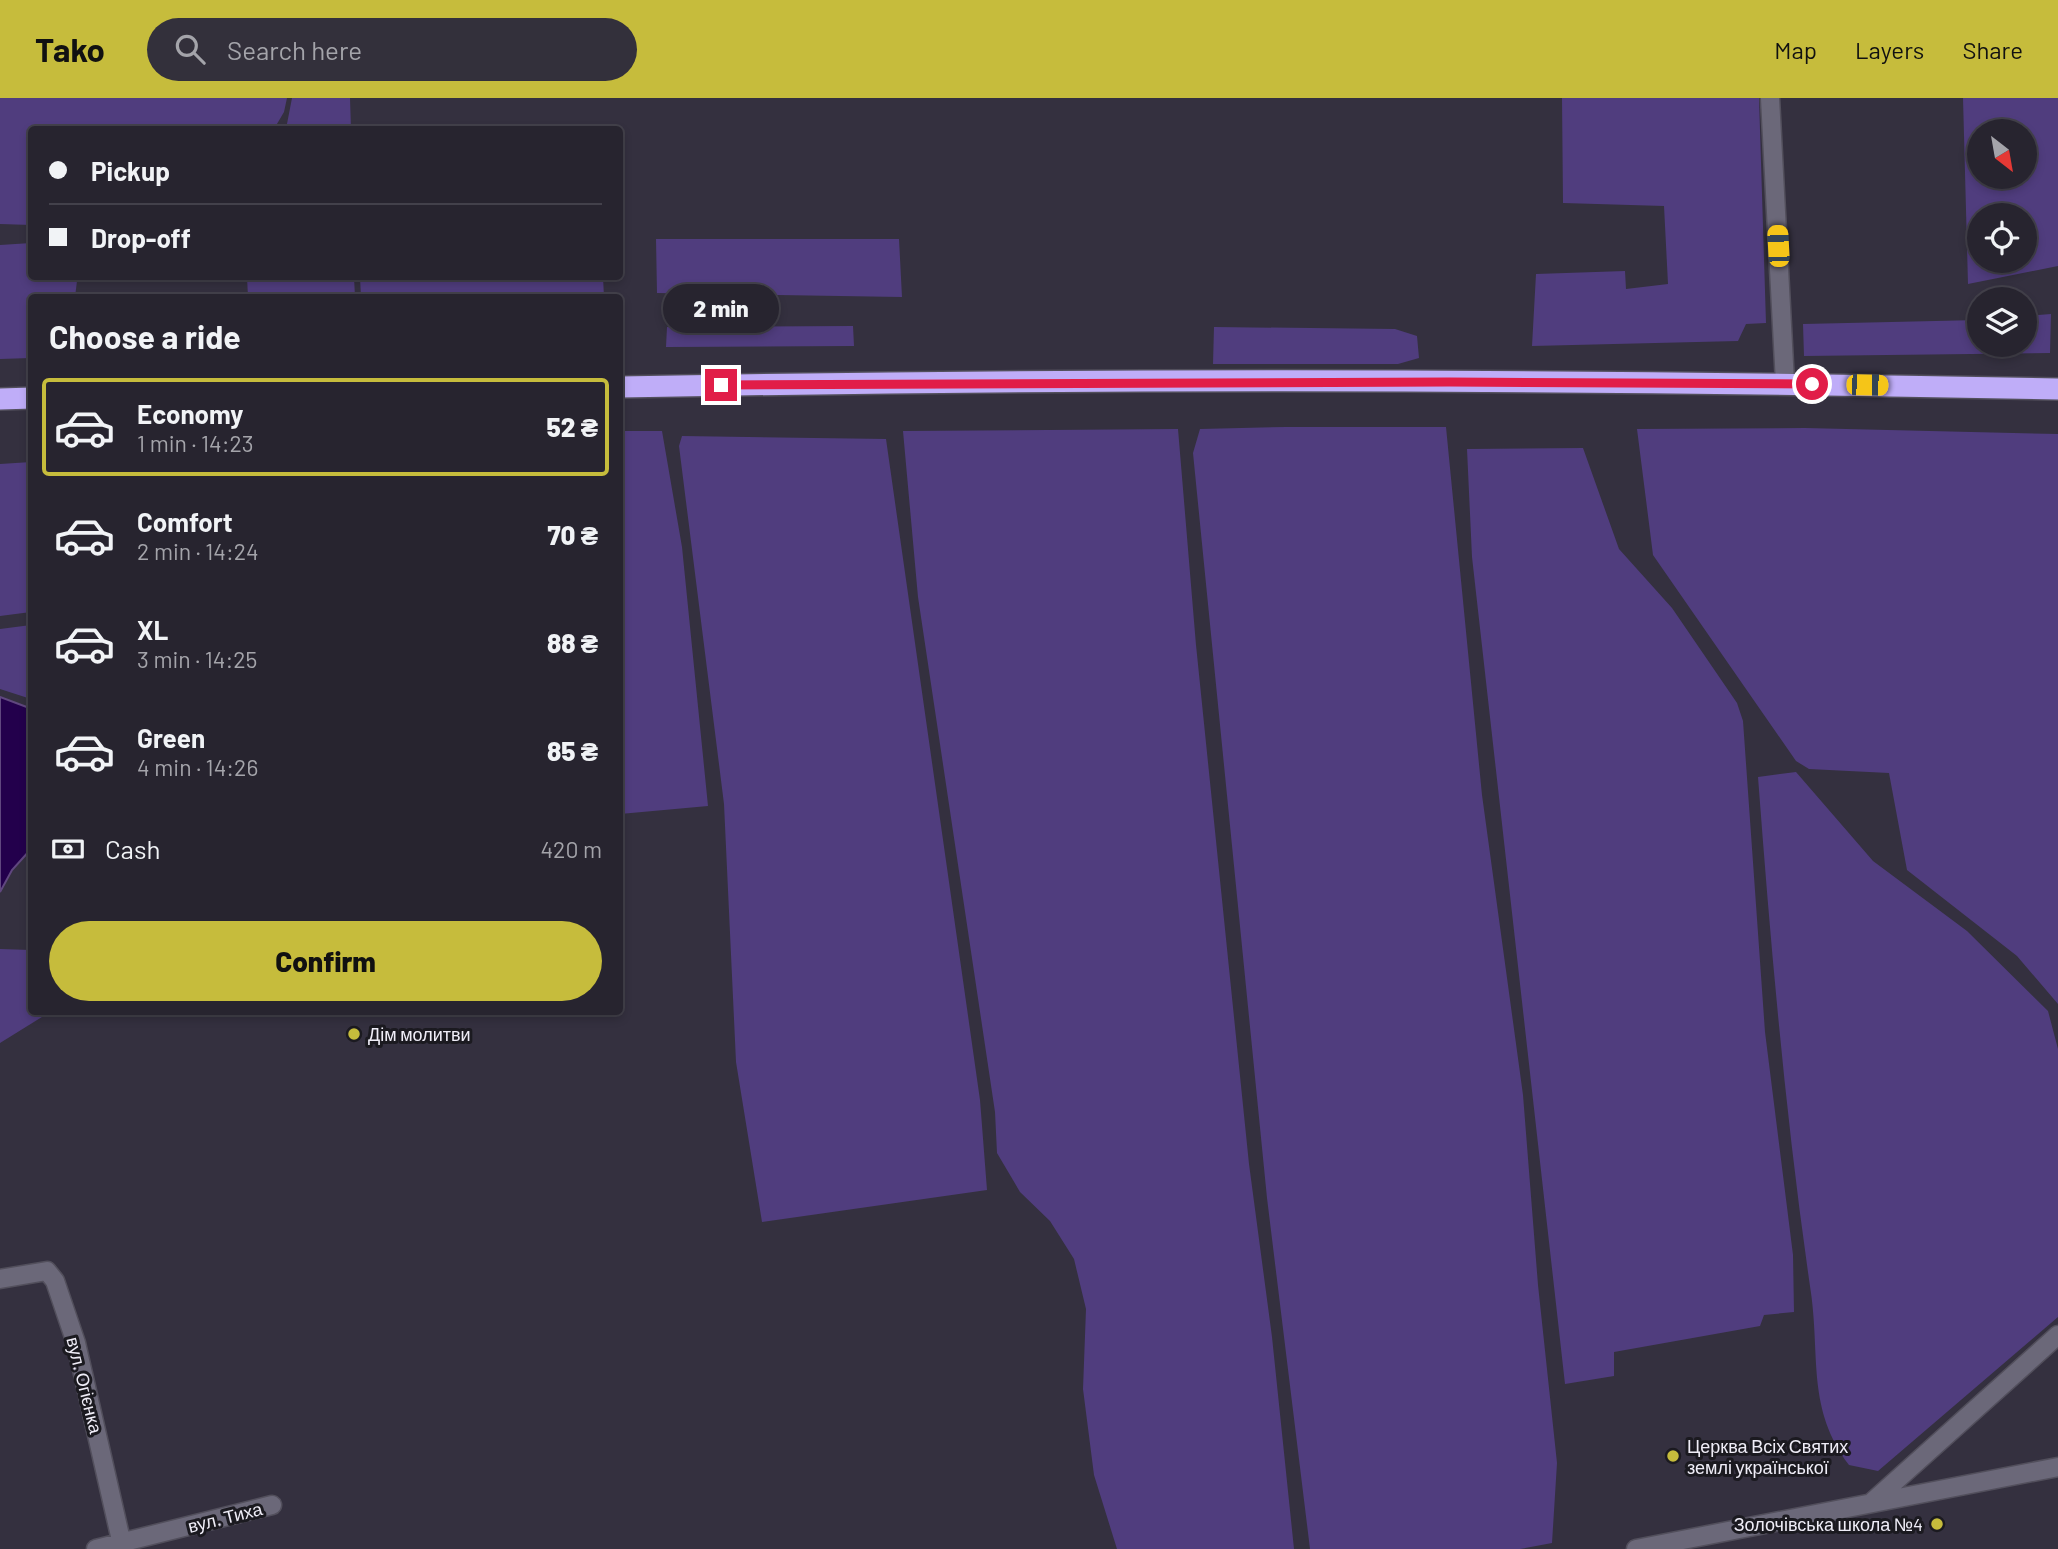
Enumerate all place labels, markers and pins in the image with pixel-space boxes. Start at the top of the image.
place label: Дім молитви [368,1023,471,1045]
marker: Дім молитви [346,1026,362,1042]
place label: Церква Всіх Святих землі української [1687,1435,1848,1478]
marker: Церква Всіх Святих землі української [1665,1448,1681,1464]
place label: Золочівська школа №4 [1734,1513,1923,1535]
marker: Золочівська школа №4 [1929,1516,1945,1532]

